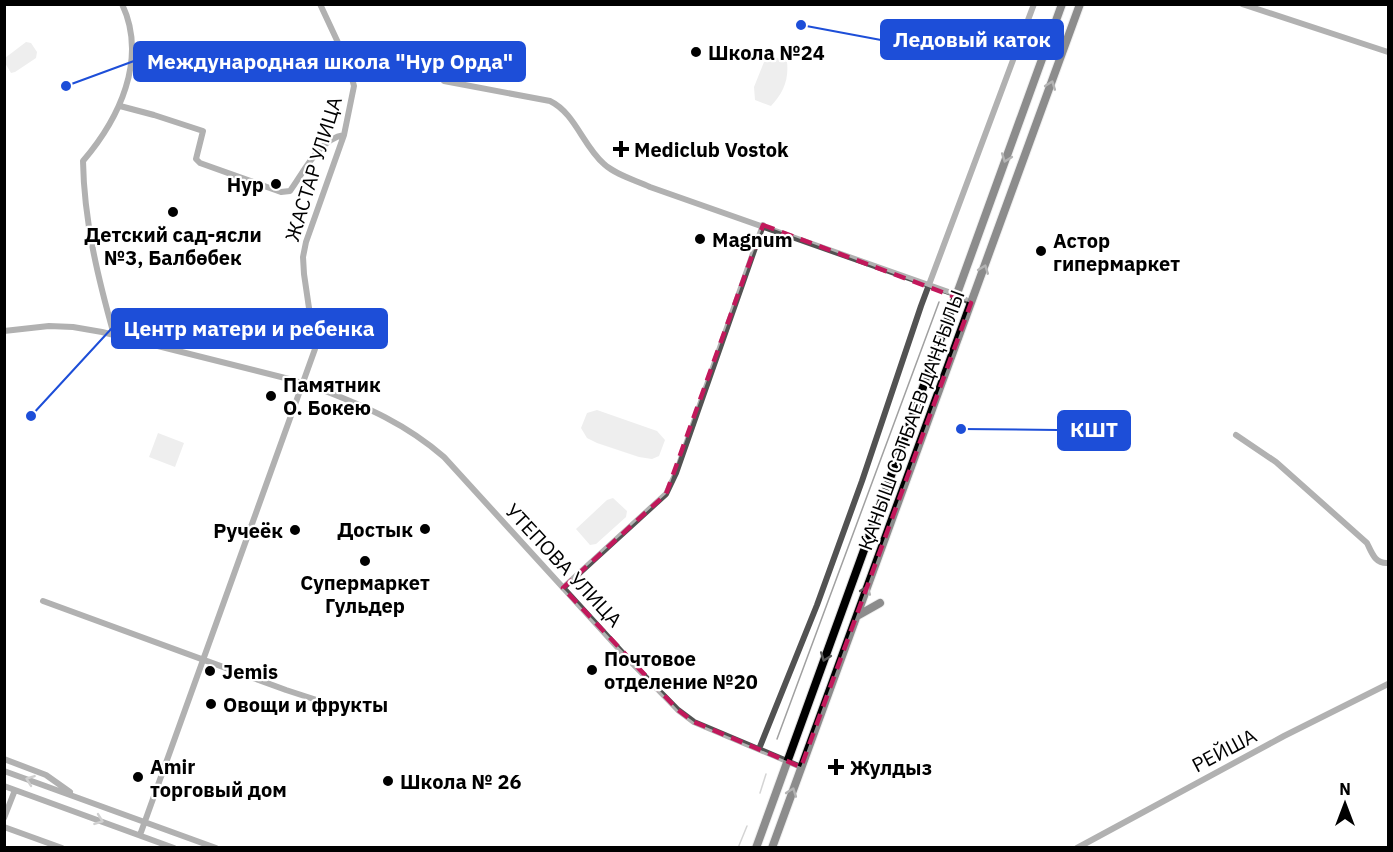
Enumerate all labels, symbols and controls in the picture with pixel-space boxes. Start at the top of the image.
callout: Ледовый каток [881,20,1063,59]
text: Ледовый каток [893,25,1051,53]
place label: Школа №24 [708,39,825,66]
callout: Международная школа "Нур Орда" [134,42,525,81]
marker: Школа №24 [689,45,703,59]
text: Международная школа "Нур Орда" [147,47,513,75]
one-way arrow [1043,80,1056,91]
street label: ЖАСТАР УЛИЦА [278,93,348,245]
place label: Mediclub Vostok [634,136,789,163]
marker: Mediclub Vostok [612,140,630,158]
one-way arrow [1001,152,1014,163]
place label: Нур [227,171,264,198]
marker: Нур [269,177,283,191]
marker: Детский сад-ясли №3, Балбөбек [166,205,180,219]
place label: Детский сад-ясли №3, Балбөбек [84,221,262,271]
place label: Magnum [712,226,793,253]
place label: Астор гипермаркет [1053,227,1180,277]
marker: Magnum [693,232,707,246]
marker: Астор гипермаркет [1034,244,1048,258]
one-way arrow [977,264,989,275]
street label: ҚАНЫШ СӘТБАЕВ ДАҢҒЫЛЫ [851,286,971,554]
callout: Центр матери и ребенка [112,309,387,348]
text: Центр матери и ребенка [123,314,375,342]
place label: Памятник О. Бокею [283,371,381,421]
marker: Памятник О. Бокею [264,389,278,403]
callout: КШТ [1058,411,1130,450]
text: КШТ [1070,415,1118,443]
street label: УТЕПОВА УЛИЦА [500,497,628,633]
place label: Достык [337,516,413,543]
place label: Ручеёк [213,517,283,544]
marker: Достык [418,522,432,536]
marker: Ручеёк [288,523,302,537]
marker: Супермаркет Гульдер [358,554,372,568]
place label: Супермаркет Гульдер [300,569,430,619]
one-way arrow [859,585,872,596]
place label: Почтовое отделение №20 [604,645,758,695]
one-way arrow [819,651,832,662]
place label: Jemis [222,658,278,685]
marker: Почтовое отделение №20 [585,663,599,677]
marker: Jemis [203,664,217,678]
place label: Овощи и фрукты [223,691,388,718]
marker: Овощи и фрукты [204,697,218,711]
street label: РЕЙША [1187,722,1261,778]
place label: Amir торговый дом [150,753,287,803]
place label: Жулдыз [850,754,932,781]
marker: Жулдыз [827,758,845,776]
place label: Школа № 26 [400,768,522,795]
marker: Amir торговый дом [131,770,145,784]
marker: Школа № 26 [381,774,395,788]
north arrow [1315,774,1375,834]
one-way arrow [25,775,36,788]
text: N [1339,779,1351,799]
one-way arrow [785,788,797,799]
one-way arrow [93,813,104,826]

